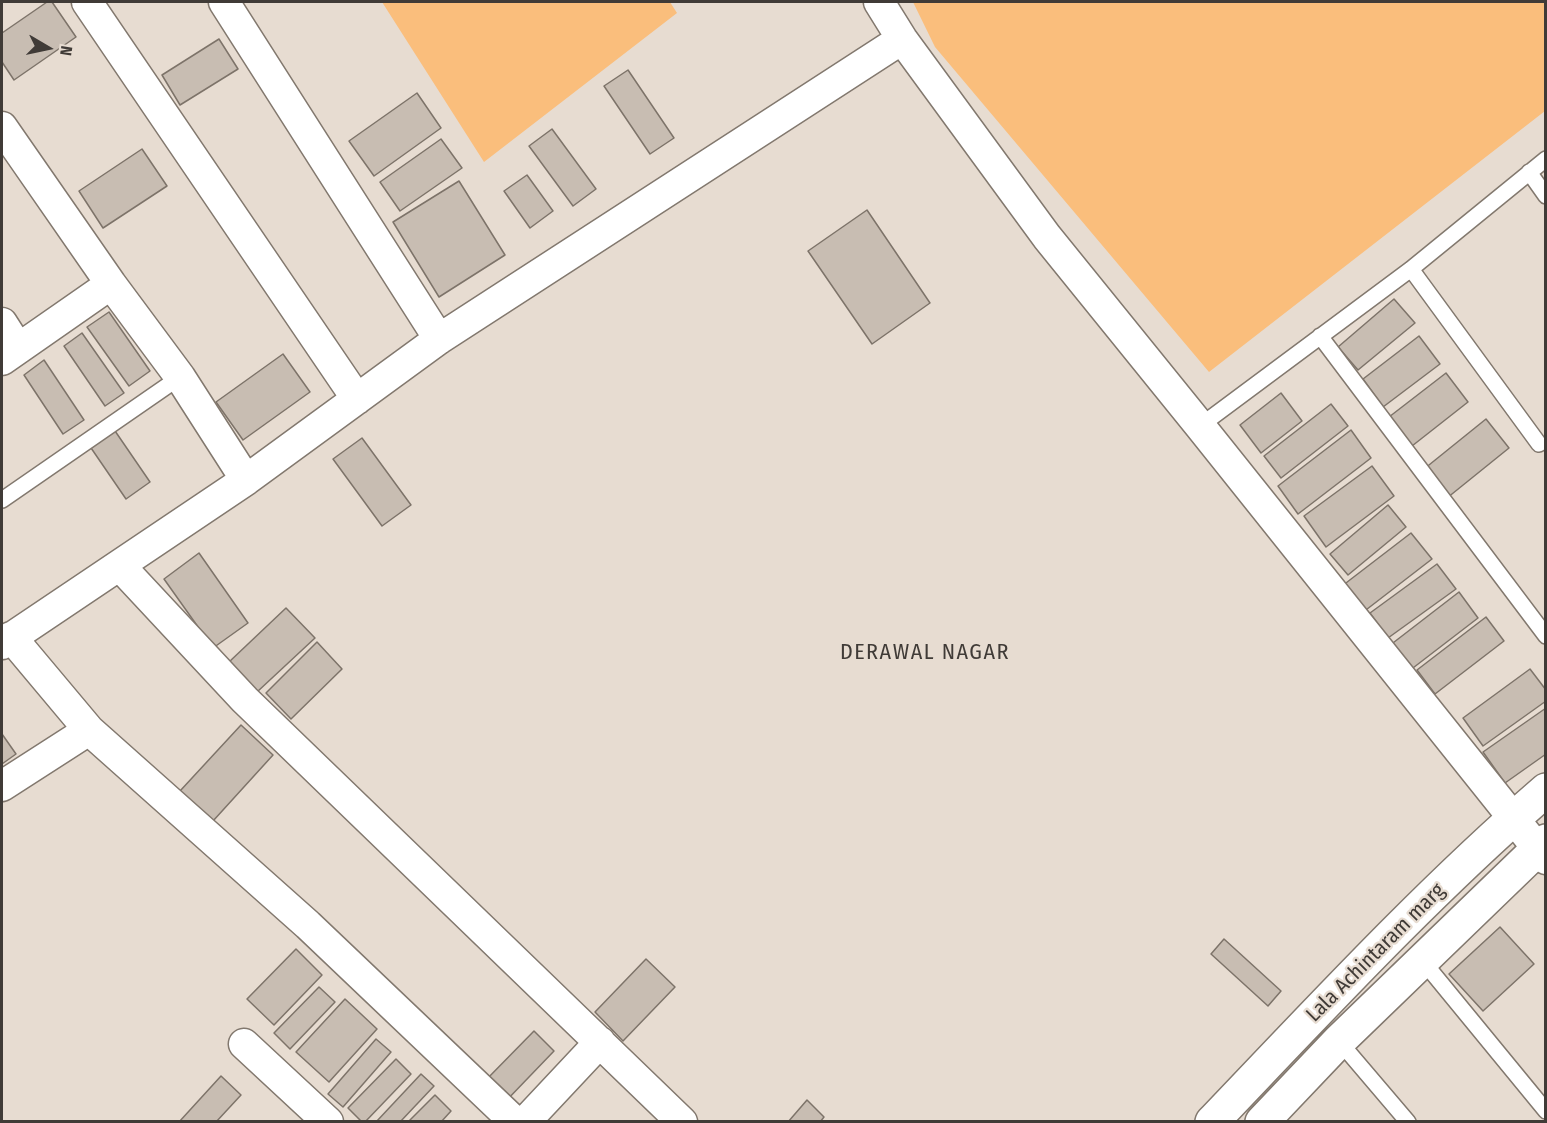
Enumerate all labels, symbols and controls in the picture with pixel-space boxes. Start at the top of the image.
north arrow [18,18,78,78]
text: N [56,45,76,57]
district label: DERAWAL NAGAR [840,640,1010,666]
street label: Lala Achintaram marg [1301,878,1451,1028]

